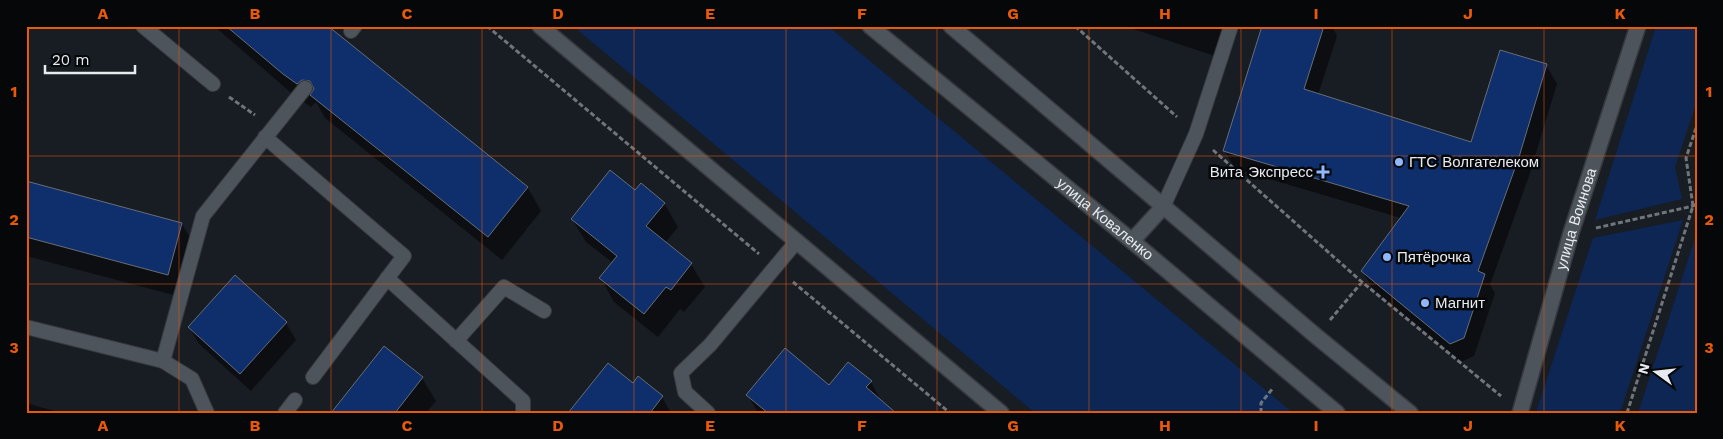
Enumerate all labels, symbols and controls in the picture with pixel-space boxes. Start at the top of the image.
text: A [98,4,109,23]
text: B [250,4,261,23]
text: C [402,4,413,23]
text: D [552,4,564,23]
text: E [705,4,715,23]
text: F [857,4,867,23]
text: G [1007,4,1019,23]
text: H [1159,4,1171,23]
text: I [1313,4,1319,23]
text: J [1463,4,1473,23]
text: K [1614,4,1626,23]
scale bar [45,42,135,74]
text: 20 m [52,51,90,69]
text: 1 [11,82,17,101]
text: 1 [1706,82,1712,101]
place label: ГТС Волгателеком [1409,153,1539,171]
marker: ГТС Волгателеком [1393,156,1405,168]
place label: Вита Экспресс [1210,163,1313,181]
street label: улица Воинова [1552,165,1601,272]
marker: Вита Экспресс [1317,166,1329,178]
street label: улица Коваленко [1053,174,1157,264]
text: 2 [9,210,19,229]
text: 2 [1704,210,1714,229]
place label: Пятёрочка [1397,248,1471,266]
marker: Пятёрочка [1381,251,1393,263]
place label: Магнит [1435,294,1485,312]
marker: Магнит [1419,297,1431,309]
text: 3 [9,338,19,357]
text: 3 [1704,338,1714,357]
north arrow [1630,346,1680,396]
text: N [1634,362,1653,376]
text: A [98,416,109,435]
text: B [250,416,261,435]
text: C [402,416,413,435]
text: D [552,416,564,435]
text: E [705,416,715,435]
text: F [857,416,867,435]
text: G [1007,416,1019,435]
text: H [1159,416,1171,435]
text: I [1313,416,1319,435]
text: J [1463,416,1473,435]
text: K [1614,416,1626,435]

